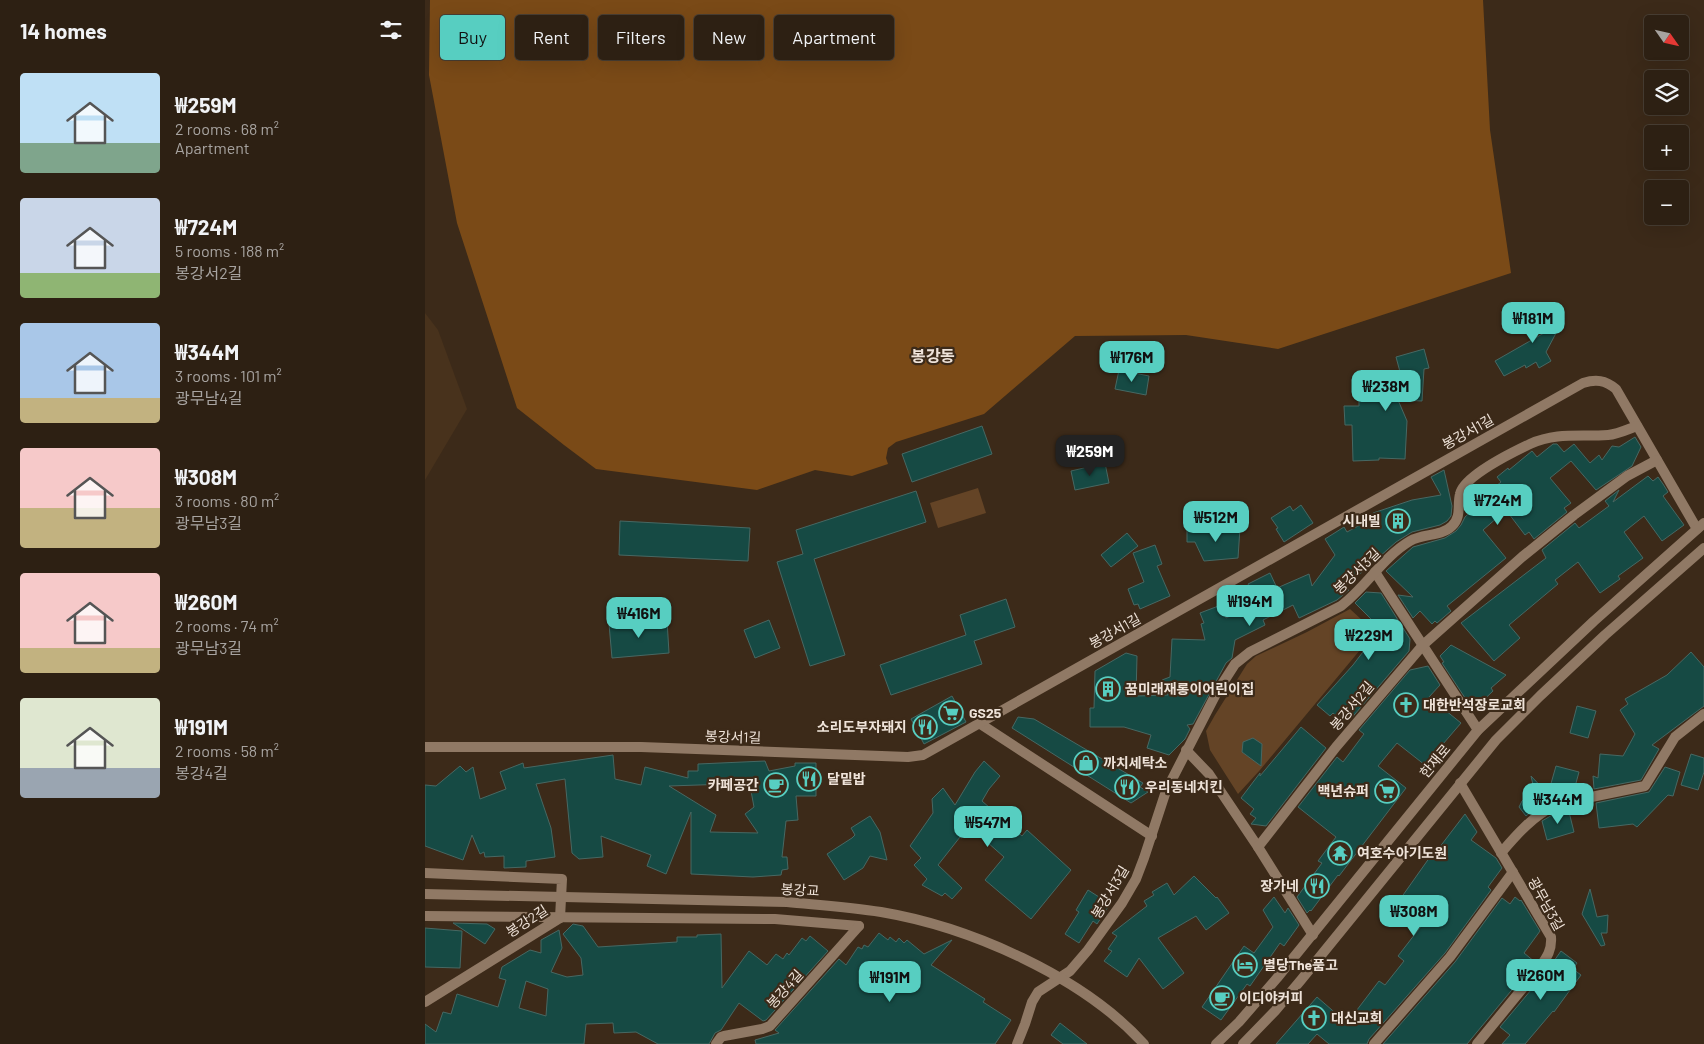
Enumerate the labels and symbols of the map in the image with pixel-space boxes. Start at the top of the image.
north arrow [1644,15,1689,60]
pin: ₩181M [1498,302,1568,344]
pin: ₩176M [1097,340,1167,383]
district label: 봉강동 [911,346,955,365]
pin: ₩238M [1351,370,1421,412]
street label: 봉강서1길 [1439,410,1497,453]
pin: ₩259M [1055,434,1125,477]
pin: ₩724M [1463,484,1533,526]
pin: ₩512M [1181,500,1251,543]
building icon: 시내빌 [1385,508,1411,534]
place label: 시내빌 [1342,512,1381,529]
street label: 봉강서3길 [1330,544,1384,597]
pin: ₩194M [1215,584,1285,627]
pin: ₩416M [604,596,674,639]
street label: 봉강서1길 [1086,609,1144,652]
pin: ₩229M [1334,618,1404,661]
building icon: 꿈미래재롱이어린이집 [1095,676,1121,702]
street label: 봉강서2길 [1326,678,1377,734]
place label: 꿈미래재롱이어린이집 [1125,680,1254,697]
church icon: 대한반석장로교회 [1393,692,1419,718]
place label: 대한반석장로교회 [1423,696,1526,713]
supermarket icon: GS25 [938,700,964,726]
place label: GS25 [969,704,1002,721]
restaurant icon: 소리도부자돼지 [912,714,938,740]
place label: 소리도부자돼지 [817,718,907,735]
street label: 봉강서1길 [705,727,762,746]
street label: 한재로 [1416,740,1454,781]
shop icon: 까치세탁소 [1073,750,1099,776]
place label: 까치세탁소 [1103,754,1168,771]
restaurant icon: 달밑밥 [796,766,822,792]
place label: 달밑밥 [827,770,866,787]
cafe icon: 카페공간 [763,772,789,798]
restaurant icon: 우리동네치킨 [1114,774,1140,800]
place label: 카페공간 [707,776,759,793]
place label: 우리동네치킨 [1145,778,1222,795]
supermarket icon: 백년슈퍼 [1374,778,1400,804]
place label: 백년슈퍼 [1317,782,1369,799]
pin: ₩344M [1523,782,1593,825]
pin: ₩547M [953,806,1023,848]
temple icon: 여호수아기도원 [1327,840,1353,866]
place label: 여호수아기도원 [1357,844,1447,861]
street label: 봉강서3길 [1087,862,1132,921]
restaurant icon: 장가네 [1304,873,1330,899]
street label: 광무남3길 [1525,874,1568,934]
place label: 장가네 [1260,877,1299,894]
street label: 봉강교 [780,880,820,899]
pin: ₩308M [1379,894,1449,937]
street label: 봉강2길 [503,901,551,940]
hotel icon: 별당The품고 [1232,952,1258,978]
place label: 별당The품고 [1263,956,1338,973]
pin: ₩260M [1506,958,1576,1001]
pin: ₩191M [855,960,925,1003]
street label: 봉강4길 [763,966,806,1012]
cafe icon: 이디야커피 [1209,985,1235,1011]
place label: 이디야커피 [1239,989,1303,1006]
church icon: 대신교회 [1301,1005,1327,1031]
place label: 대신교회 [1331,1009,1383,1026]

